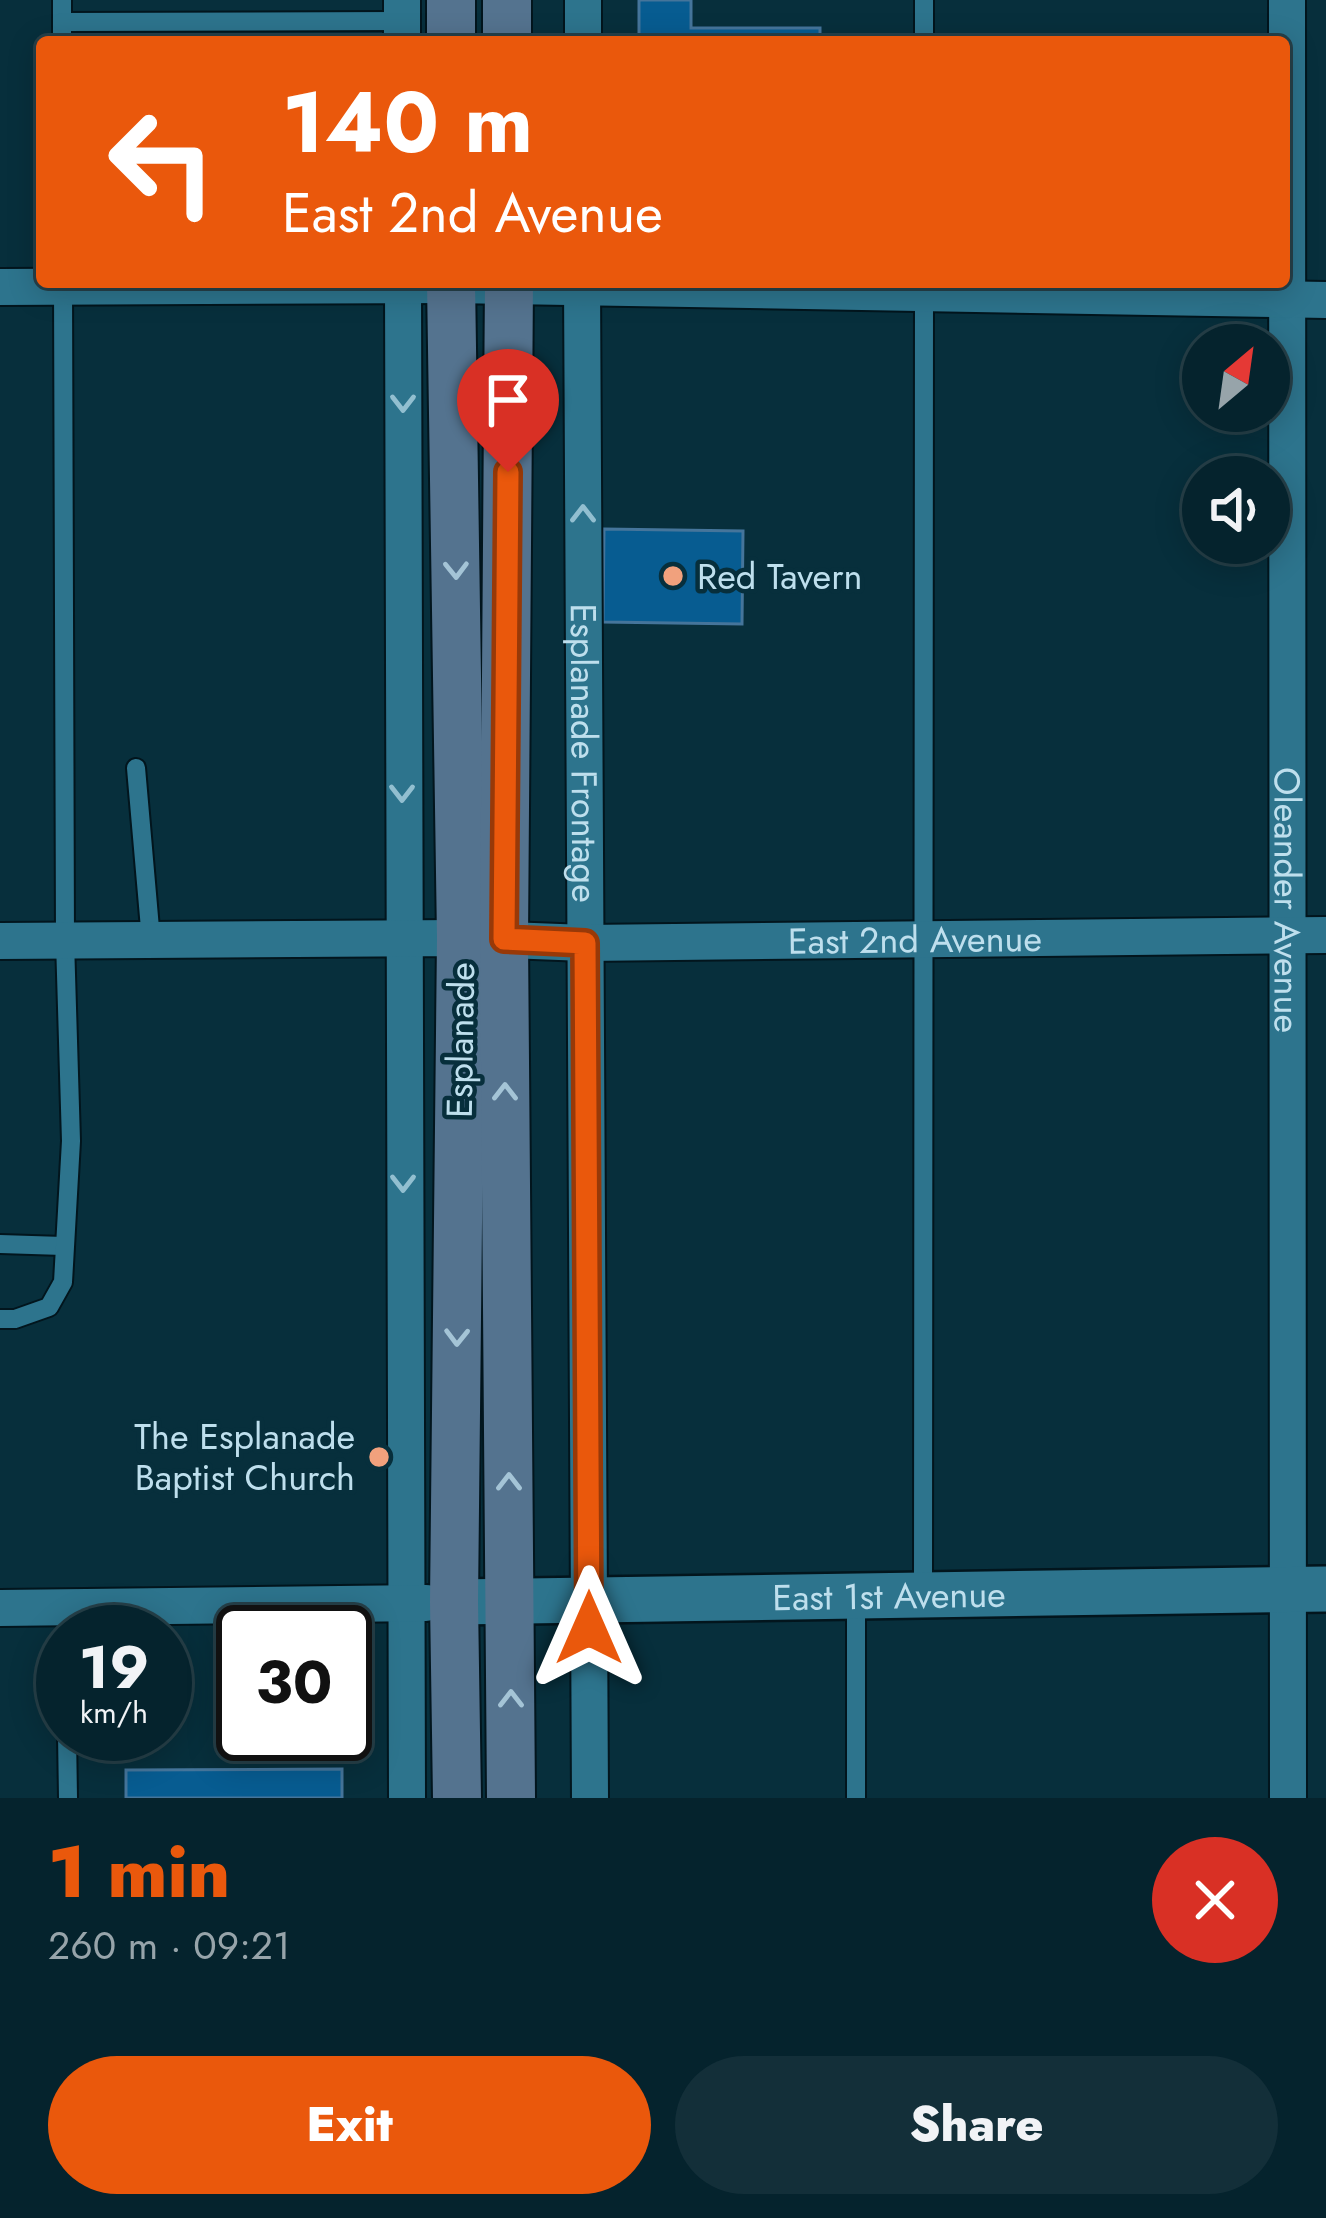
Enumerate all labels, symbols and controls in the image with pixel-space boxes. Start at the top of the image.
text: 140 m [282,62,533,184]
icon: left [84,84,240,240]
text: East 2nd Avenue [282,174,663,252]
north arrow [1182,324,1290,432]
map controls [1182,324,1290,564]
pin [457,349,559,472]
icon: arrive [475,367,541,433]
one-way arrow [390,395,416,413]
button: sound [1182,456,1290,564]
one-way arrow [570,504,596,522]
place label: Red Tavern [697,550,862,602]
one-way arrow [442,561,468,580]
marker: Red Tavern [660,563,686,589]
street label: Esplanade Frontage [558,603,611,903]
street label: Oleander Avenue [1261,767,1314,1033]
one-way arrow [389,785,415,803]
street label: East 2nd Avenue [788,912,1042,967]
street label: Esplanade [433,962,487,1118]
one-way arrow [493,1082,519,1101]
one-way arrow [390,1175,416,1193]
one-way arrow [444,1328,470,1347]
place label: The Esplanade Baptist Church [134,1410,355,1503]
marker: The Esplanade Baptist Church [366,1444,392,1470]
one-way arrow [496,1472,522,1490]
position arrow [526,1565,652,1691]
street label: East 1st Avenue [772,1568,1006,1623]
speed limit sign: 30 [216,1605,372,1761]
text: 19 [79,1624,149,1711]
one-way arrow [498,1689,524,1707]
text: km/h [80,1691,148,1734]
text: 1 min [48,1820,230,1924]
button: close [1152,1837,1278,1963]
text: 260 m · 09:21 [48,1917,291,1974]
button: Exit [48,2056,651,2194]
button: Share [675,2056,1278,2194]

